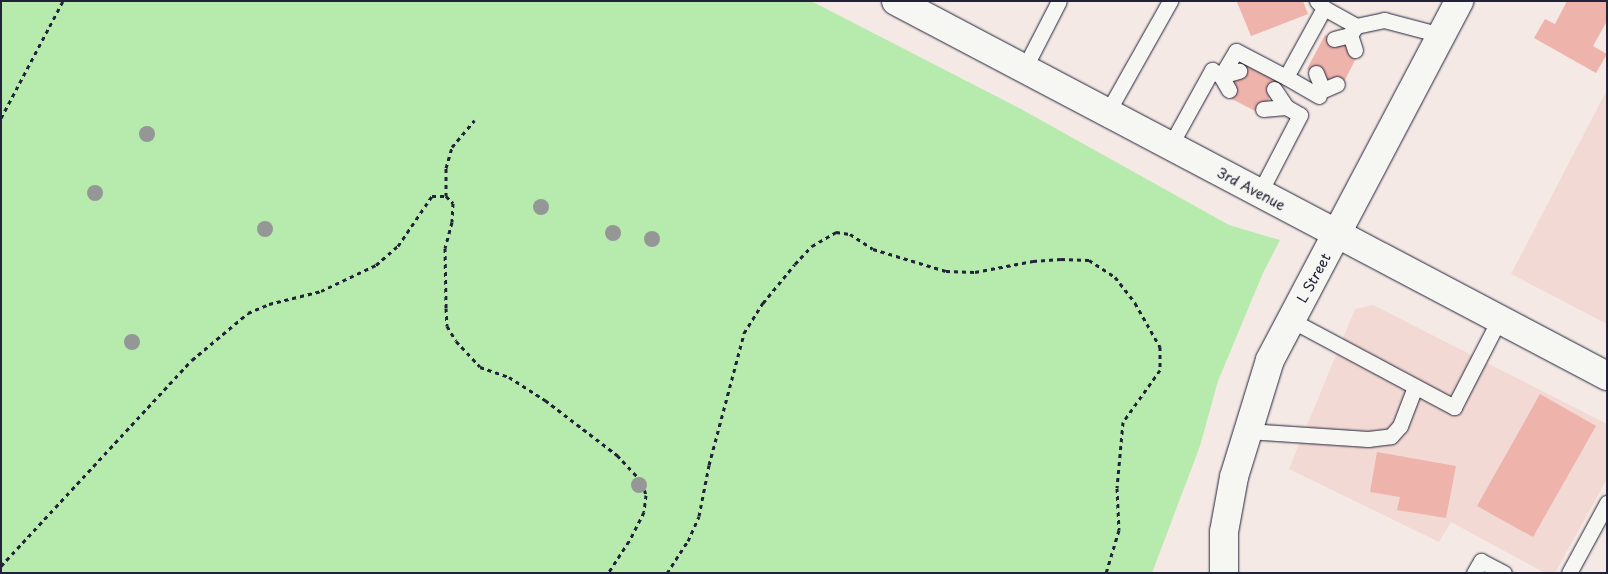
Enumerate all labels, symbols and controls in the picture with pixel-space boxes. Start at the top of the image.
street label: 3rd Avenue [1213,164,1289,214]
street label: L Street [1293,250,1335,306]

